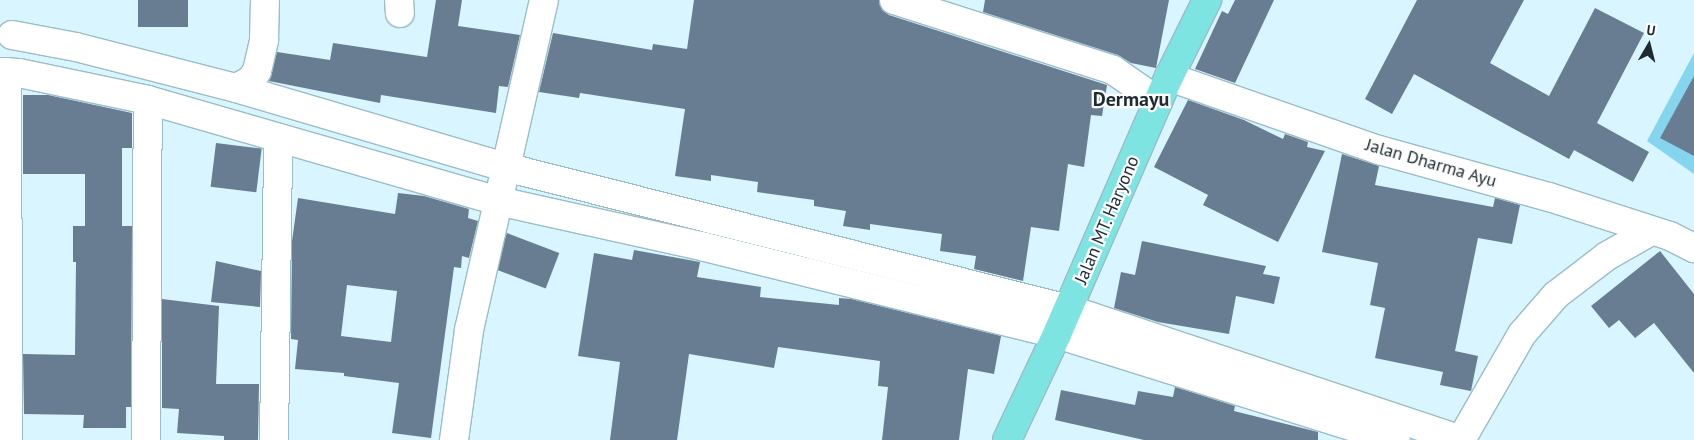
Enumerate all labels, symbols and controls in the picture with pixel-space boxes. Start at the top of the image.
north arrow [1624,20,1674,70]
text: U [1645,21,1657,40]
district label: Dermayu [1093,87,1169,111]
street label: Jalan Dharma Ayu [1363,134,1499,192]
street label: Jalan MT. Haryono [1070,152,1144,288]

